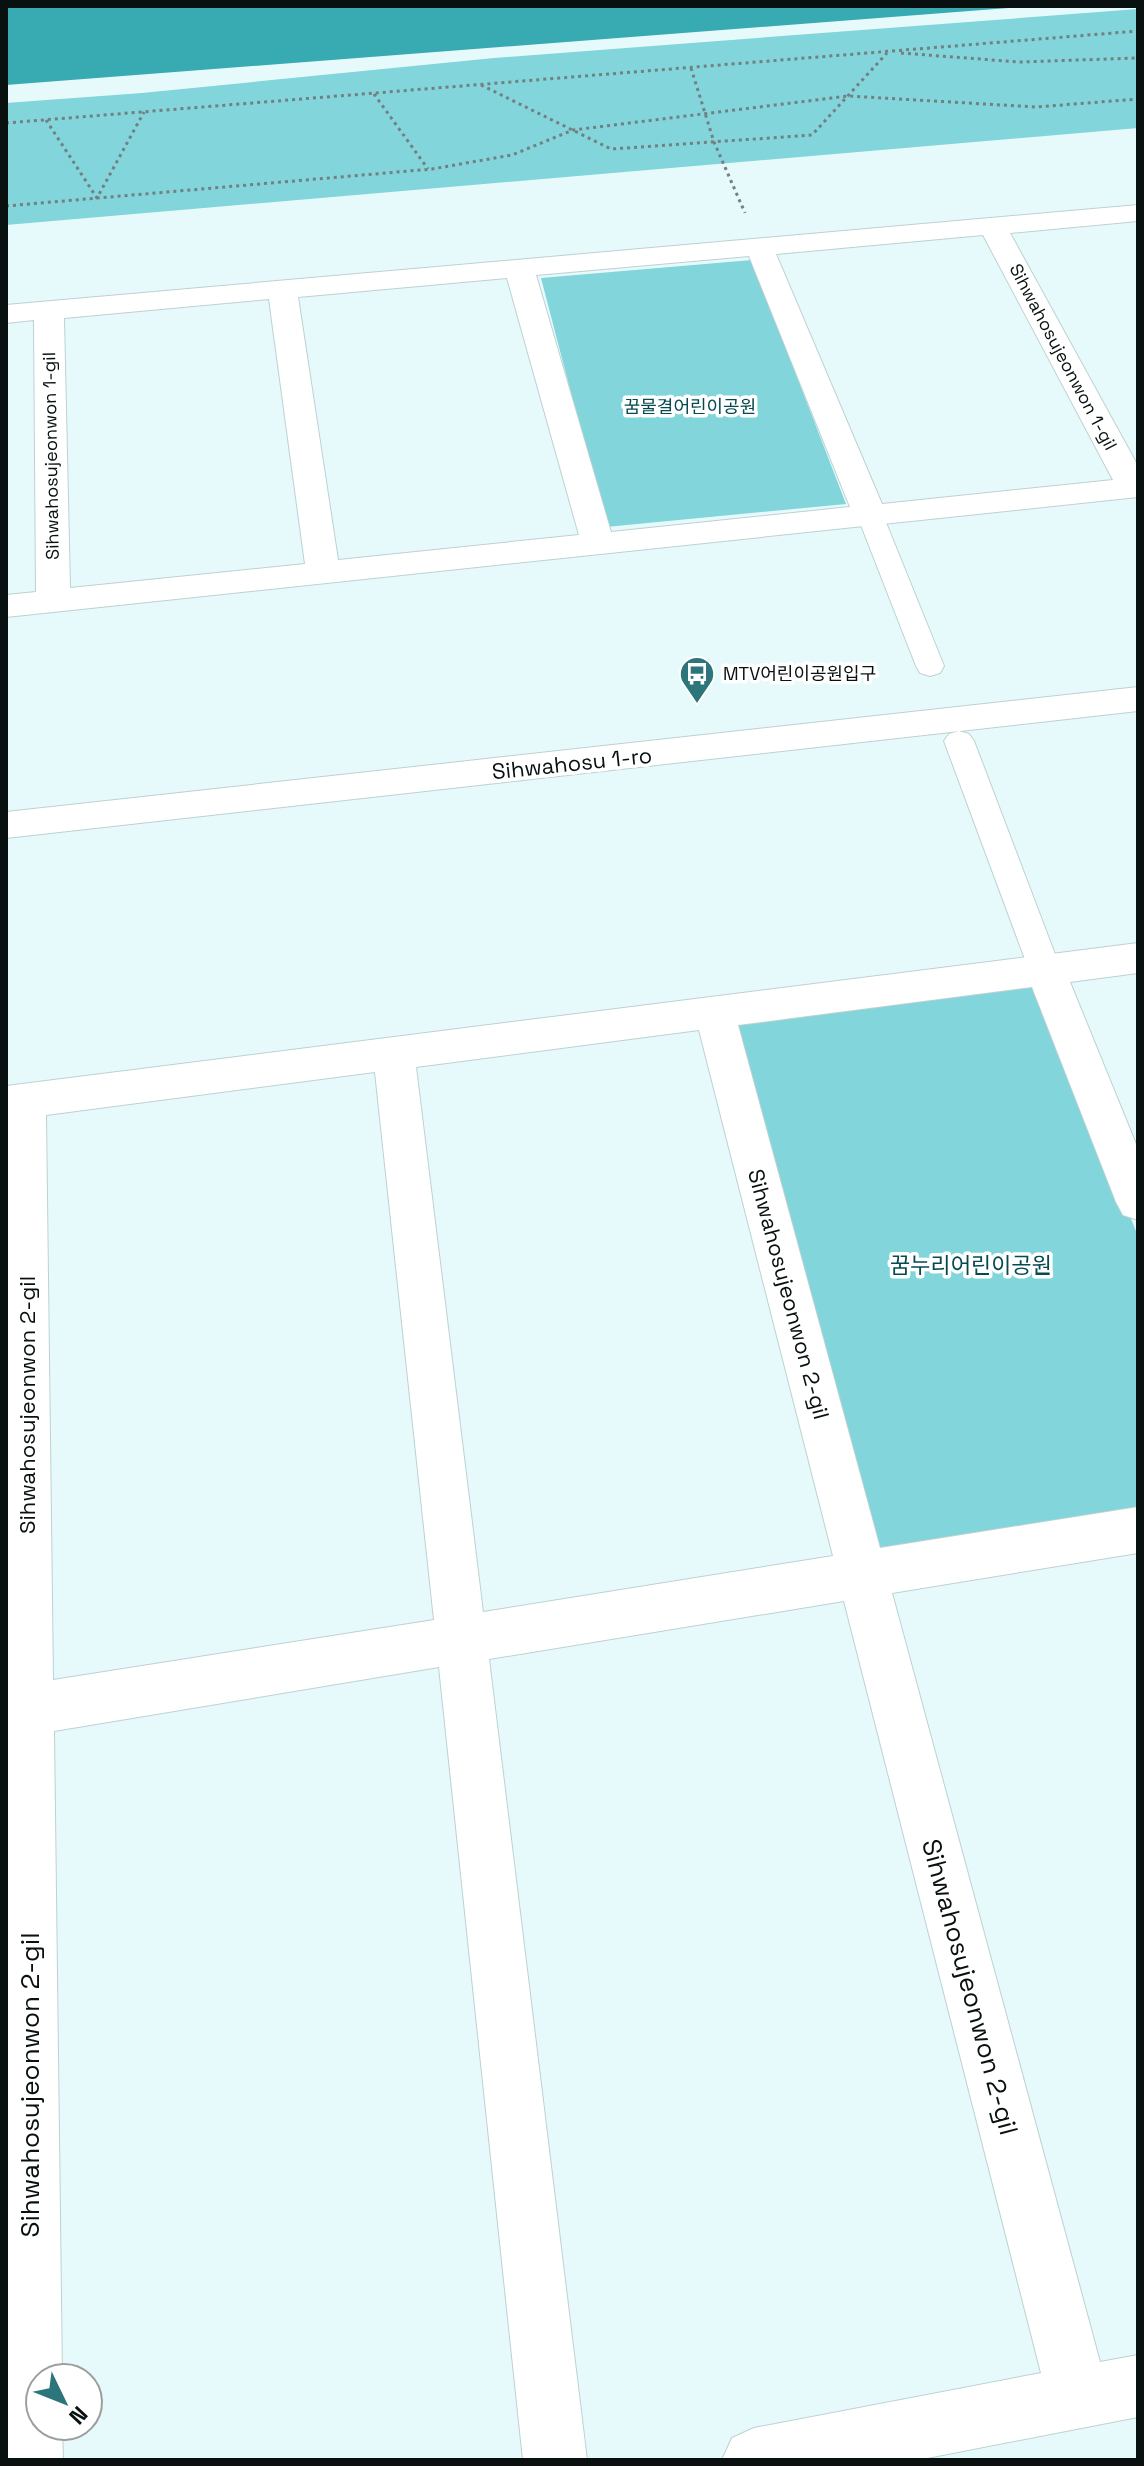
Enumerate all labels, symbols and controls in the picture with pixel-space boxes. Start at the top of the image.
street label: Sihwahosujeonwon 1-gil [1004,260,1122,454]
street label: Sihwahosujeonwon 1-gil [37,352,64,560]
park label: 꿈물결어린이공원 [624,395,756,418]
bus stop icon: MTV어린이공원입구 [678,655,716,705]
place label: MTV어린이공원입구 [723,662,876,685]
street label: Sihwahosu 1-ro [491,741,653,785]
street label: Sihwahosujeonwon 2-gil [742,1166,836,1422]
park label: 꿈누리어린이공원 [890,1251,1052,1279]
street label: Sihwahosujeonwon 2-gil [13,1276,41,1534]
street label: Sihwahosujeonwon 2-gil [914,1835,1026,2139]
street label: Sihwahosujeonwon 2-gil [13,1932,47,2238]
north arrow [24,2362,104,2442]
text: N [63,2401,94,2431]

